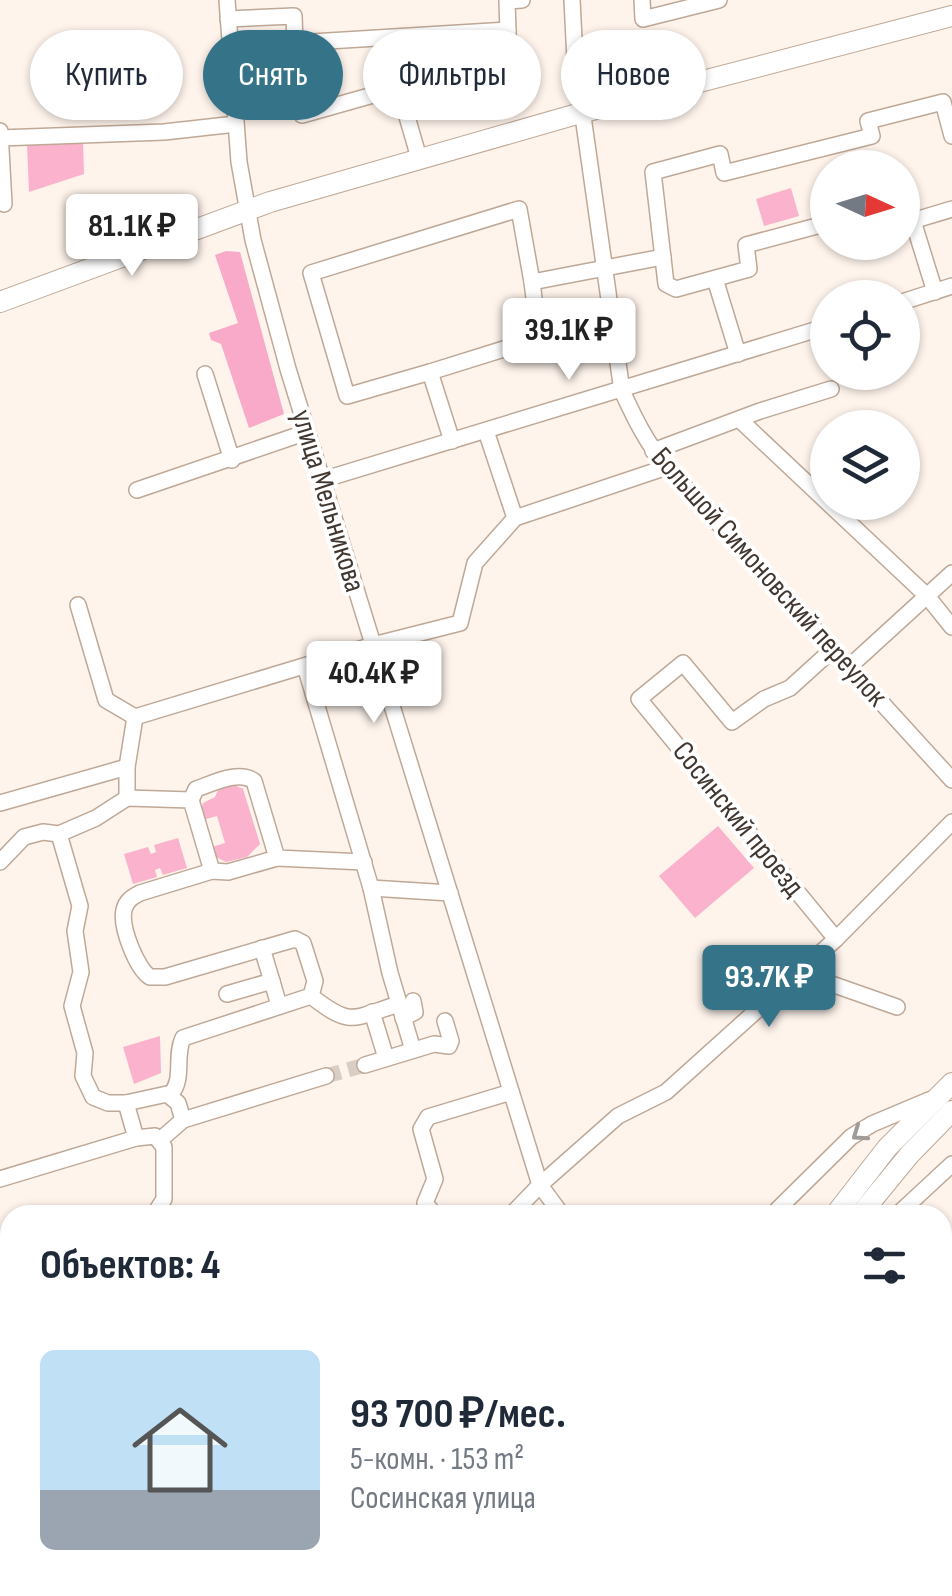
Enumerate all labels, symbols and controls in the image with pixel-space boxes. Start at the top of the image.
chip: Купить [30,30,183,120]
chip: Снять [203,30,343,120]
chip: Фильтры [363,30,541,120]
chip: Новое [561,30,706,120]
north arrow [810,150,920,260]
map controls [810,150,920,520]
pin: 81.1K ₽ [40,194,224,279]
text: 81.1K ₽ [88,207,176,246]
button: locate [810,280,920,390]
pin: 39.1K ₽ [477,298,661,383]
text: 39.1K ₽ [525,311,613,350]
street label: улица Мельникова [283,405,373,597]
button: layers [810,410,920,520]
street label: Большой Симоновский переулок [643,440,895,714]
pin: 40.4K ₽ [282,641,466,726]
text: 40.4K ₽ [328,654,420,693]
street label: Сосинский проезд [665,734,812,904]
pin: 93.7K ₽ [677,945,861,1030]
text: 93.7K ₽ [724,958,814,997]
one-way arrow [852,1122,870,1140]
icon: filters [857,1238,912,1293]
text: Объектов: 4 [40,1240,220,1291]
text: 93 700 ₽/мес. [350,1389,566,1440]
icon: home [120,1390,240,1510]
text: 5-комн. · 153 m² [350,1440,524,1479]
text: Сосинская улица [350,1479,536,1518]

